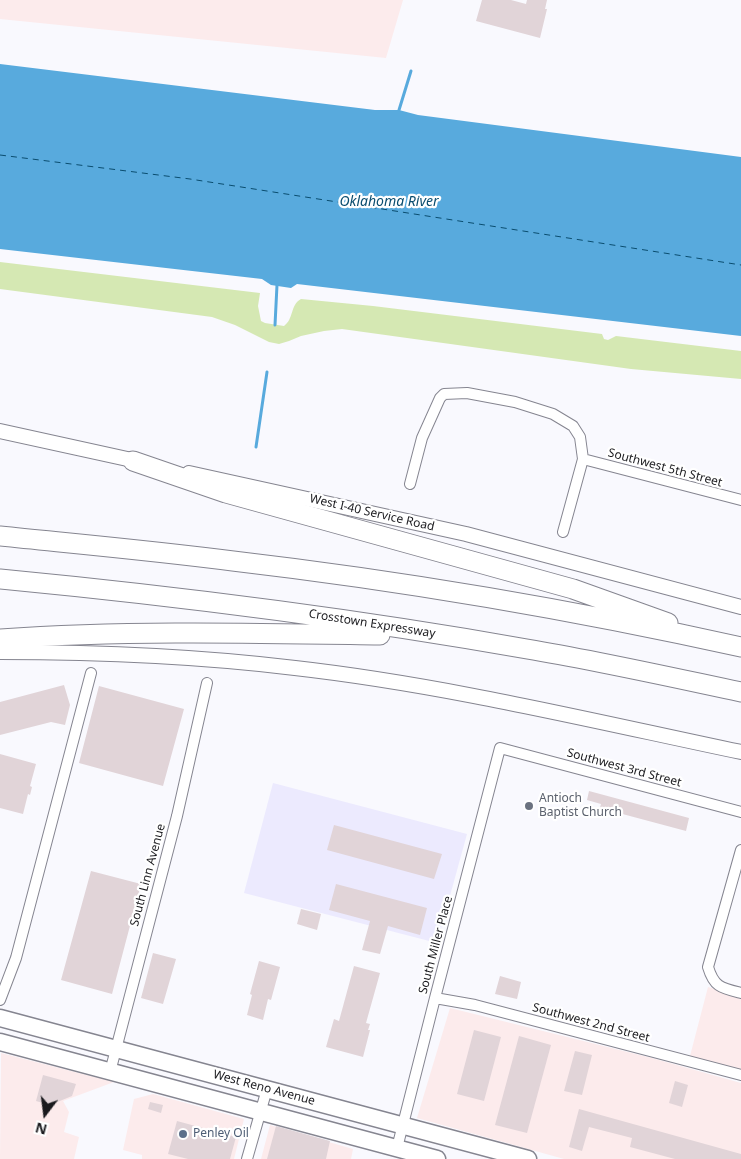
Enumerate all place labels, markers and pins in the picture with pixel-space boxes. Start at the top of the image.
place label: Antioch Baptist Church [539,792,622,820]
marker: Antioch Baptist Church [523,800,535,812]
place label: Penley Oil [193,1127,249,1141]
marker: Penley Oil [177,1128,189,1140]

